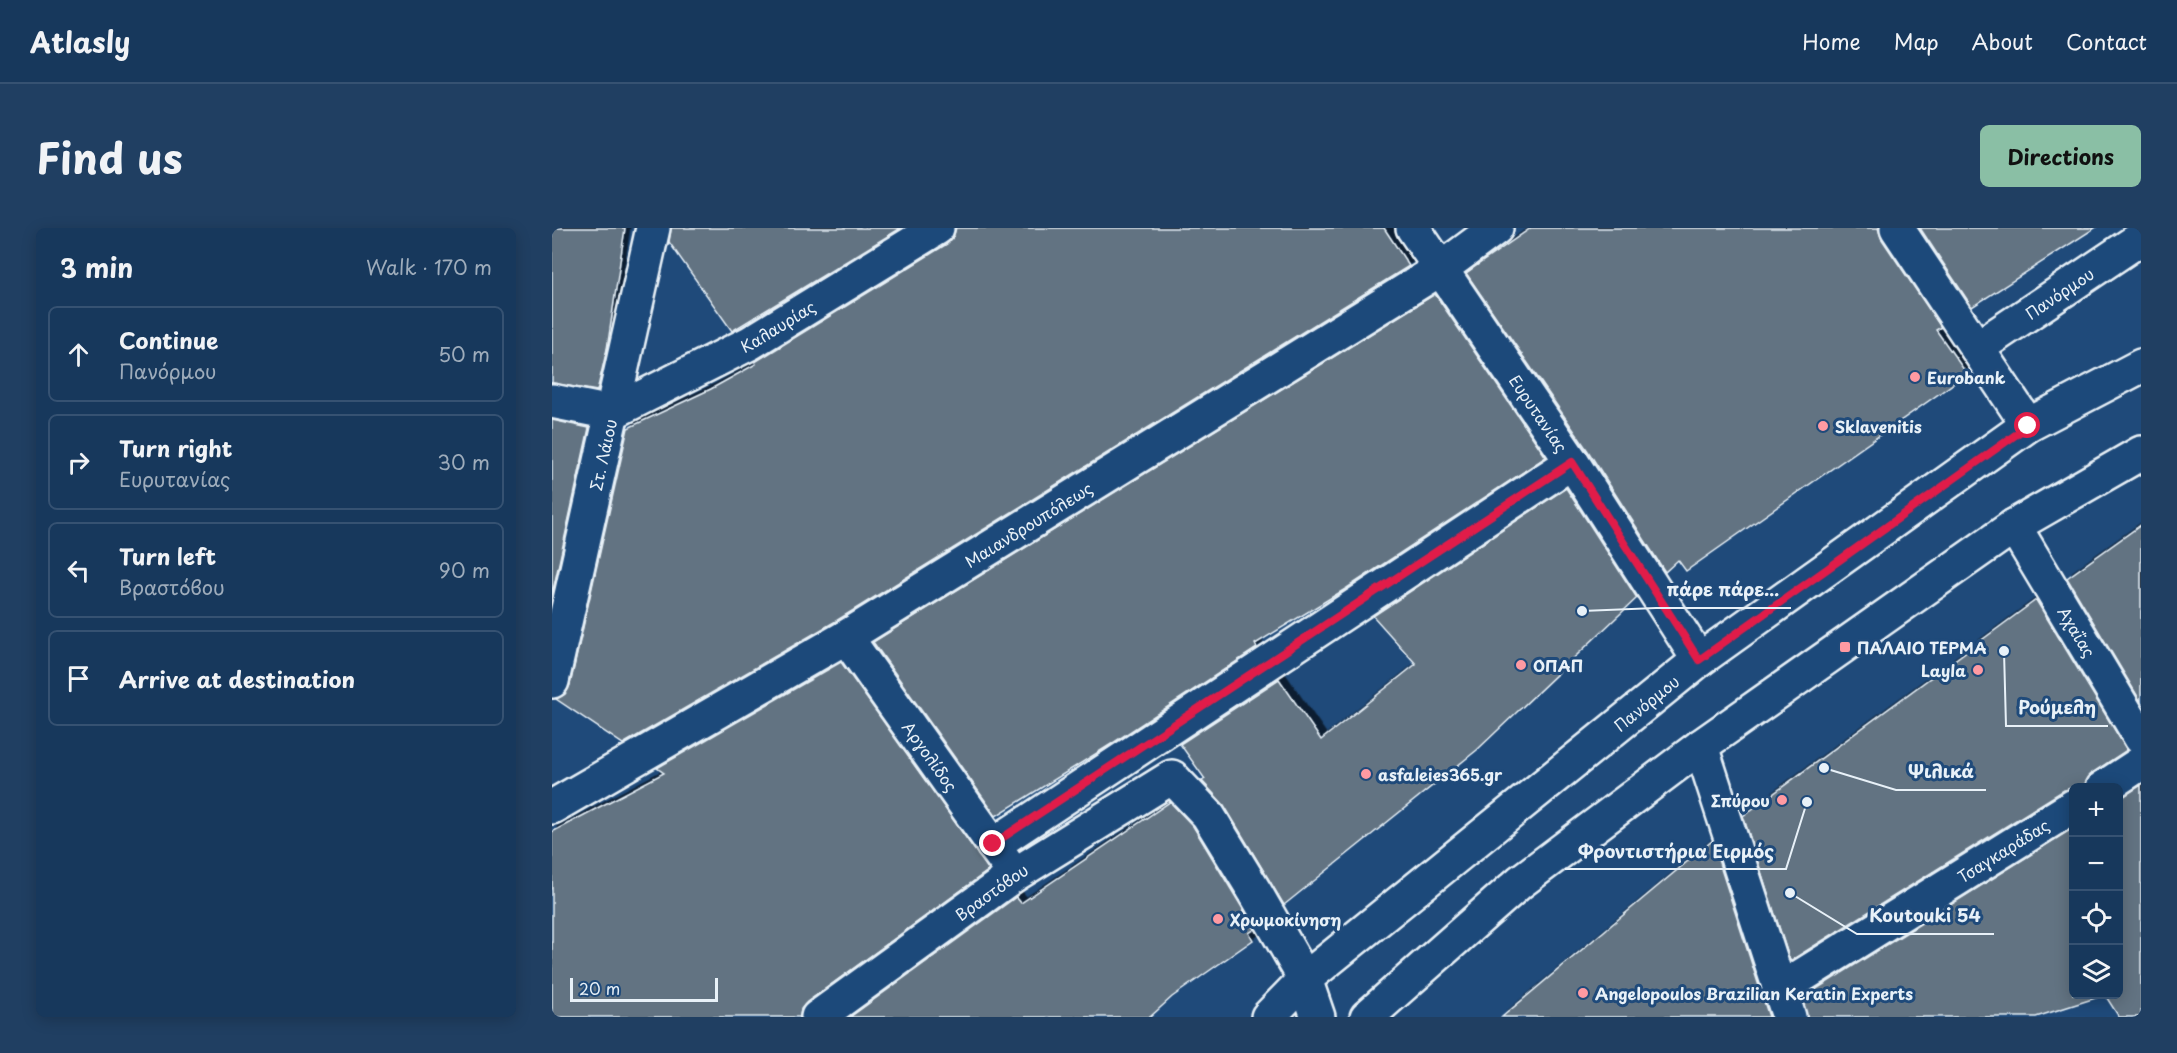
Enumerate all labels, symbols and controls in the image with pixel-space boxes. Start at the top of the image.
text: Atlasly [30,20,130,63]
text: Home [1802,25,1861,57]
text: Map [1894,25,1939,57]
text: About [1972,25,2033,57]
text: Contact [2066,25,2147,57]
text: Find us [36,125,183,188]
button: Directions [1980,125,2141,187]
text: 3 min [60,248,133,287]
text: Walk · 170 m [366,252,492,282]
street label: Πανόρμου [2020,261,2098,325]
street label: Καλαυρίας [736,294,820,358]
text: Continue [119,323,218,356]
icon: ahead [62,338,95,371]
text: 50 m [438,339,490,369]
text: Πανόρμου [119,356,217,386]
place label: Eurobank [1927,365,2006,389]
street label: Ευρυτανίας [1504,370,1574,457]
marker: Eurobank [1908,370,1922,384]
route start [2014,412,2040,438]
place label: Sklavenitis [1835,414,1922,438]
street label: Στ. Λάιου [583,416,622,493]
marker: Sklavenitis [1816,419,1830,433]
text: Turn right [119,431,232,464]
icon: right [62,446,95,479]
text: 30 m [437,447,490,477]
text: Ευρυτανίας [119,464,230,494]
street label: Μαιανδρουπόλεως [960,475,1097,573]
text: Turn left [119,539,216,572]
icon: left [62,554,95,587]
text: 90 m [439,555,490,585]
text: Βραστόβου [119,572,225,602]
callout: πάρε πάρε... [1656,572,1791,608]
text: πάρε πάρε... [1667,575,1779,602]
street label: Αχαΐας [2053,602,2102,661]
place label: ΠΑΛΑΙΟ ΤΕΡΜΑ [1857,635,1987,659]
marker: ΠΑΛΑΙΟ ΤΕΡΜΑ [1838,640,1852,654]
place label: ΟΠΑΠ [1533,653,1583,677]
marker: ΟΠΑΠ [1514,658,1528,672]
place label: Layla [1921,658,1966,682]
icon: arrive [62,662,95,695]
text: Arrive at destination [119,662,355,695]
marker: Layla [1971,663,1985,677]
street label: Πανόρμου [1608,669,1684,737]
callout: Ρούμελη [2006,690,2108,726]
text: Ρούμελη [2018,693,2096,720]
street label: Αργολίδος [897,716,964,796]
callout: Ψιλικά [1896,754,1986,790]
text: Ψιλικά [1908,757,1975,784]
place label: asfaleies365.gr [1378,762,1503,786]
marker: asfaleies365.gr [1359,767,1373,781]
map controls [2069,783,2123,999]
button: + [2069,783,2123,837]
place label: Σπύρου [1711,788,1770,812]
marker: Σπύρου [1775,793,1789,807]
street label: Τσαγκαράδας [1952,813,2054,888]
route end [979,830,1005,856]
callout: Φροντιστήρια Ειρμός [1565,833,1786,869]
text: Φροντιστήρια Ειρμός [1578,837,1774,864]
button: − [2069,837,2123,891]
street label: Βραστόβου [950,857,1032,926]
button: locate [2069,891,2123,945]
callout: Koutouki 54 [1857,898,1994,934]
text: Koutouki 54 [1869,901,1981,928]
place label: Χρωμοκίνηση [1230,907,1341,931]
marker: Χρωμοκίνηση [1211,912,1225,926]
button: layers [2069,945,2123,999]
scale bar [570,975,718,1002]
text: 20 m [579,976,620,1000]
place label: Angelopoulos Brazilian Keratin Experts [1595,981,1913,1005]
marker: Angelopoulos Brazilian Keratin Experts [1576,986,1590,1000]

